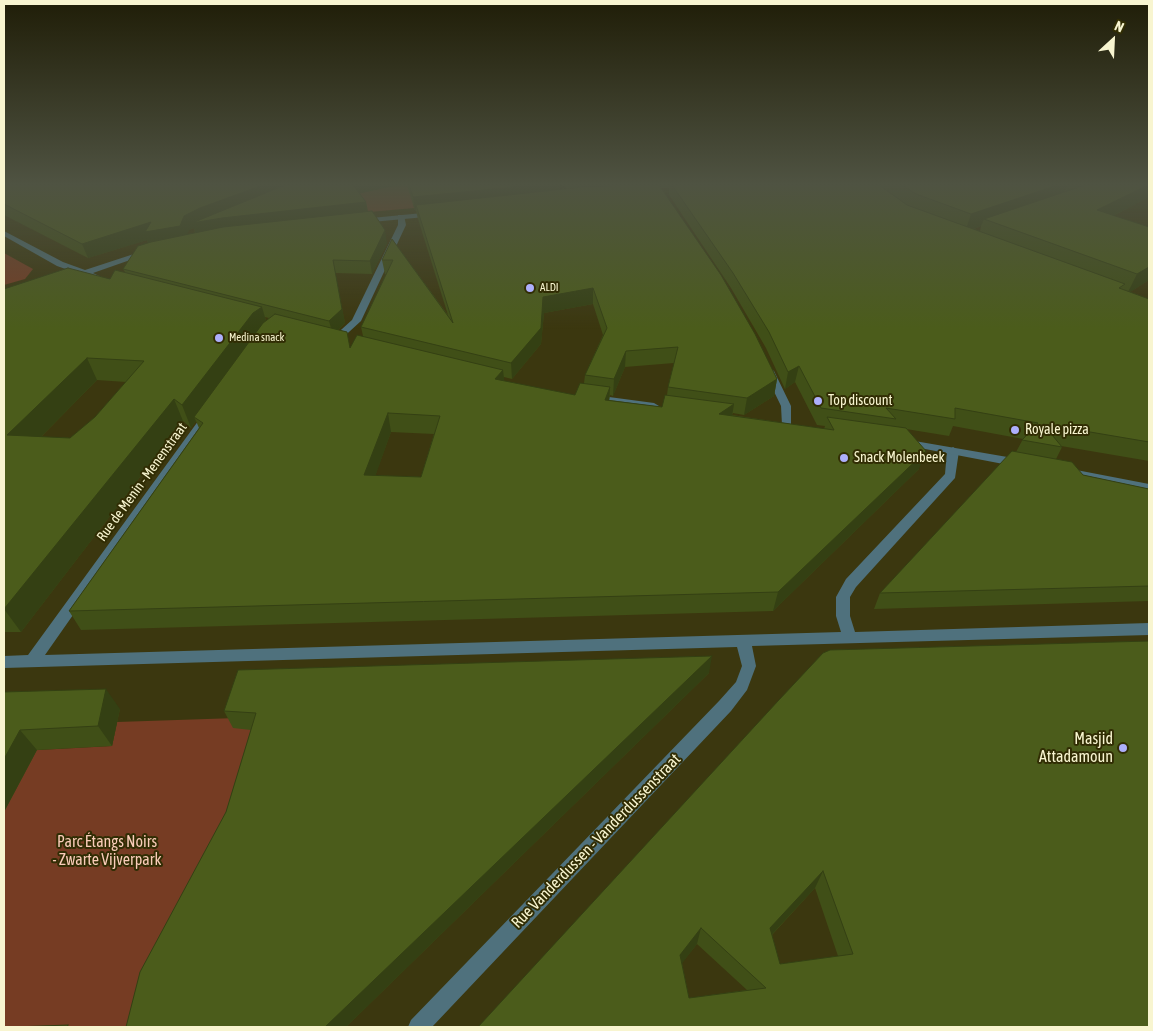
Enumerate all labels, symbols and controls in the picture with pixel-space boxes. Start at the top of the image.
north arrow [1088,15,1138,65]
text: N [1112,17,1126,35]
place label: ALDI [540,281,559,295]
marker: ALDI [524,282,536,294]
place label: Medina snack [229,331,284,345]
marker: Medina snack [213,332,225,344]
place label: Top discount [828,393,893,409]
marker: Top discount [812,395,824,407]
street label: Rue de Menin - Menenstraat [93,419,191,545]
place label: Royale pizza [1025,422,1089,438]
marker: Royale pizza [1009,424,1021,436]
place label: Snack Molenbeek [854,450,945,466]
marker: Snack Molenbeek [838,452,850,464]
place label: Masjid Attadamoun [1039,729,1113,767]
marker: Masjid Attadamoun [1117,742,1129,754]
street label: Rue Vanderdussen - Vanderdussenstraat [507,750,685,932]
park label: Parc Étangs Noirs - Zwarte Vijverpark [52,832,162,870]

